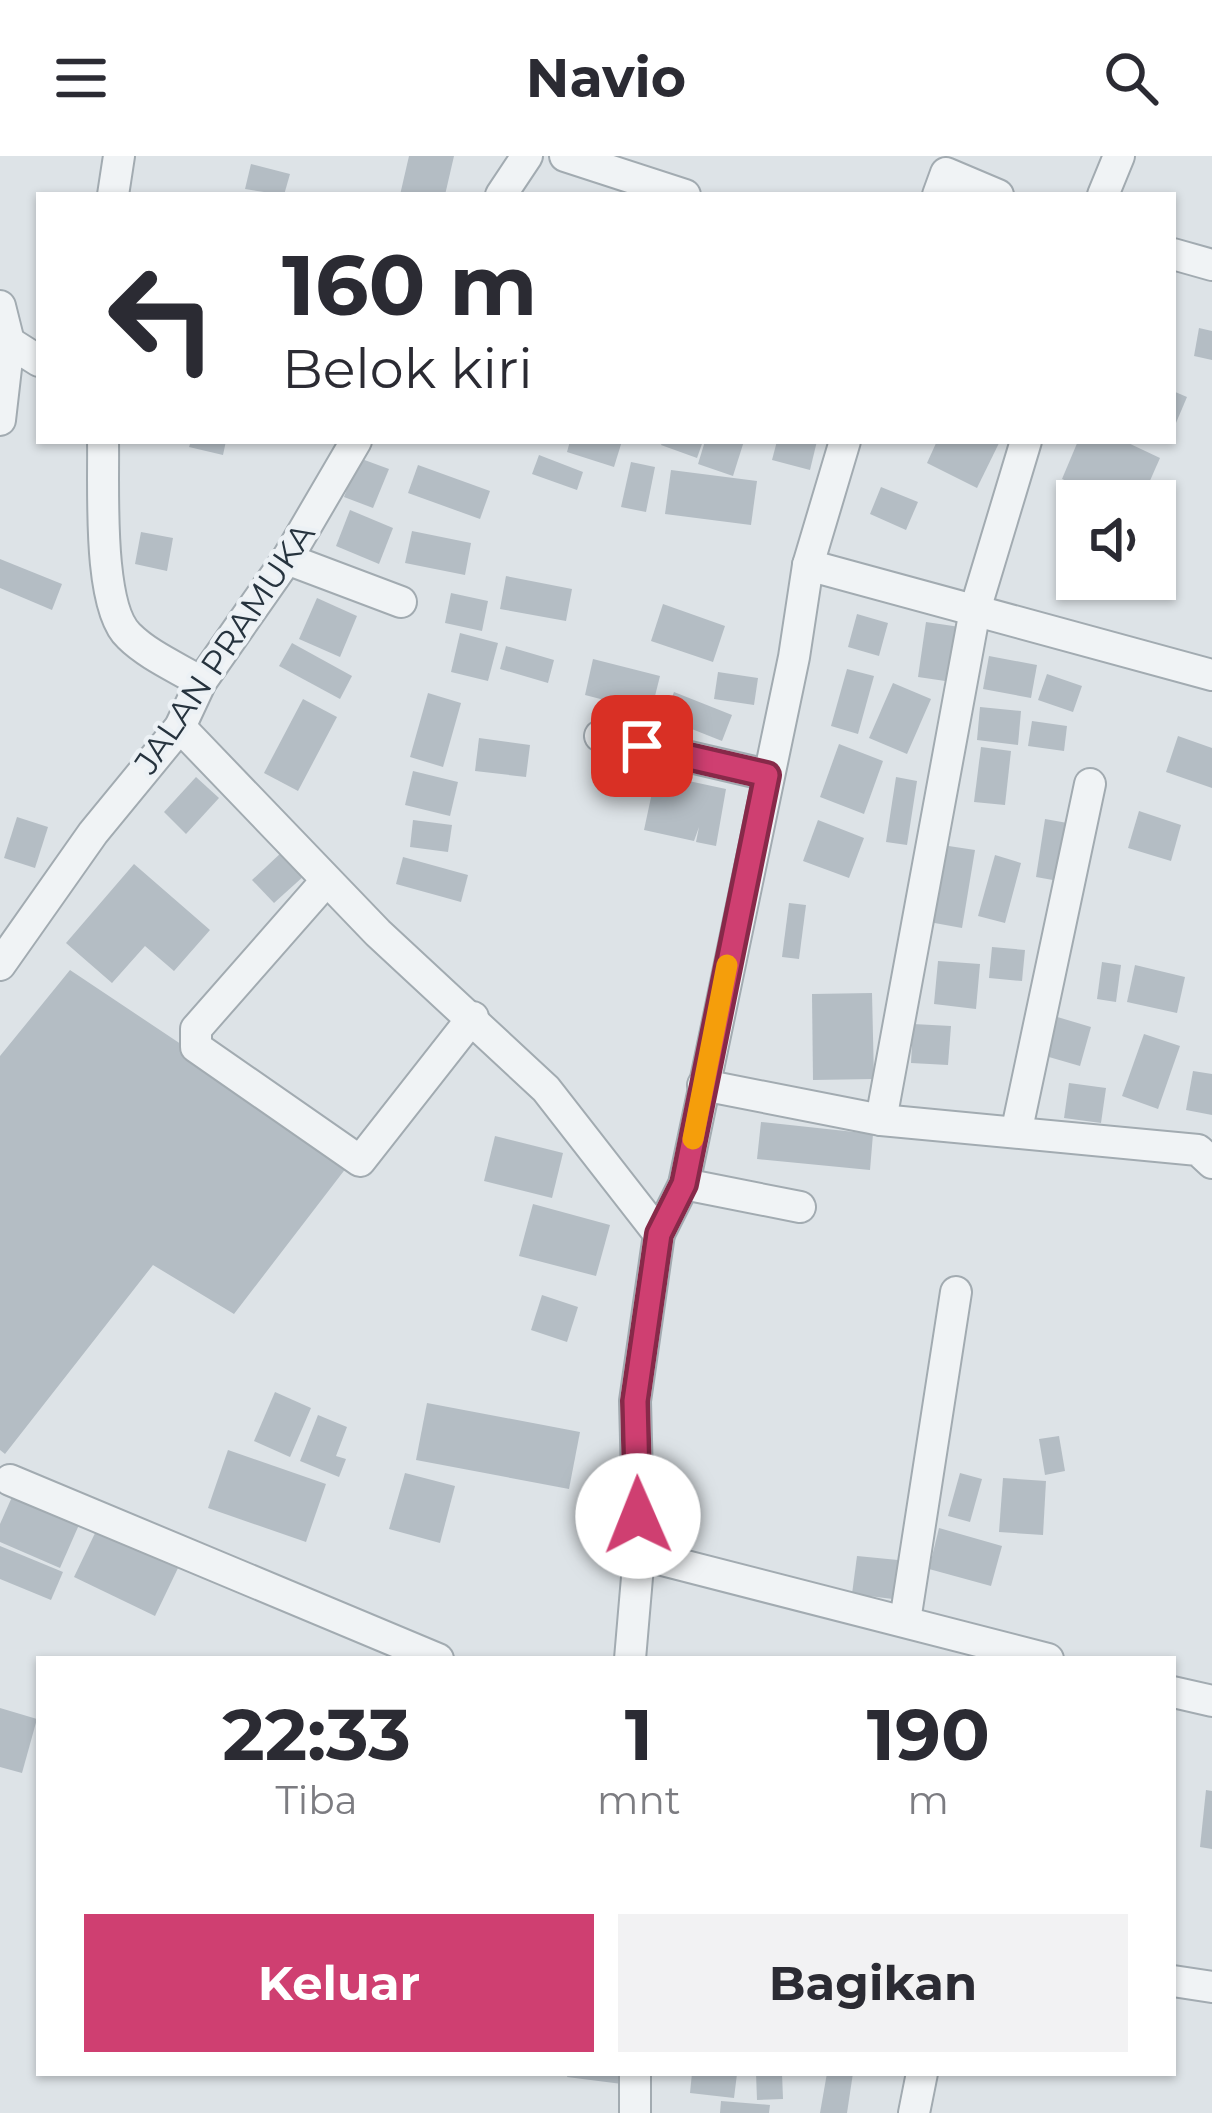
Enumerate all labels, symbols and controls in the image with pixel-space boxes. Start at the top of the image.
icon: menu [48,45,114,111]
text: Navio [526,45,686,111]
icon: search [1098,45,1164,111]
text: 160 m [282,234,537,336]
icon: left [84,240,240,396]
text: Belok kiri [282,336,533,402]
map controls [1056,480,1176,600]
button: sound [1056,480,1176,600]
street label: JALAN PRAMUKA [125,515,323,781]
pin [591,695,693,797]
icon: arrive [609,713,675,779]
position arrow [575,1453,701,1579]
text: 22:33 [222,1690,411,1778]
text: 1 [625,1690,653,1778]
text: 190 [867,1690,990,1778]
text: Tiba [275,1776,358,1824]
text: mnt [597,1776,681,1824]
text: m [908,1776,949,1824]
button: Keluar [84,1914,594,2052]
button: Bagikan [618,1914,1128,2052]

